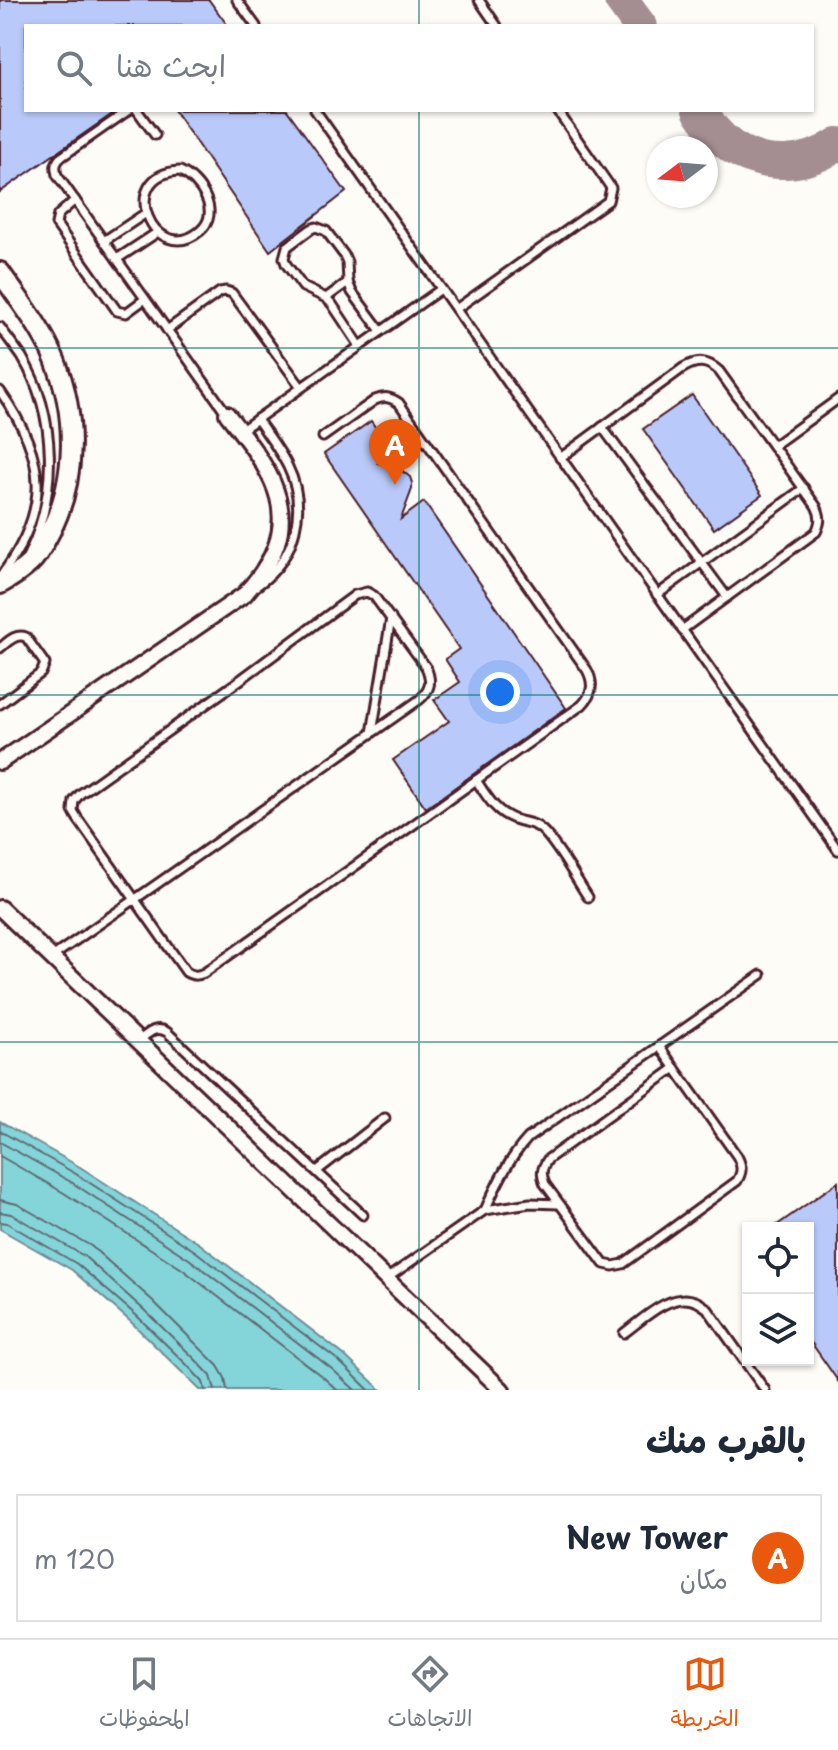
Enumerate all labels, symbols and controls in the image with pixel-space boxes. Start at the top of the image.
search box [24,24,814,112]
text: ابحث هنا [116,42,226,87]
icon: search [52,46,96,90]
north arrow [646,136,718,208]
pin: A [369,419,421,485]
your location [480,672,520,712]
map controls [742,1222,814,1366]
button: locate [742,1222,814,1294]
button: layers [742,1294,814,1366]
text: بالقرب منك [646,1413,806,1465]
text: New Tower [566,1514,728,1559]
text: 120 m [34,1539,115,1578]
text: A [768,1539,788,1578]
text: مكان [680,1559,728,1598]
tab: المحفوظات [99,1652,190,1738]
tab: الاتجاهات [387,1652,472,1738]
tab: الخريطة [670,1652,739,1738]

